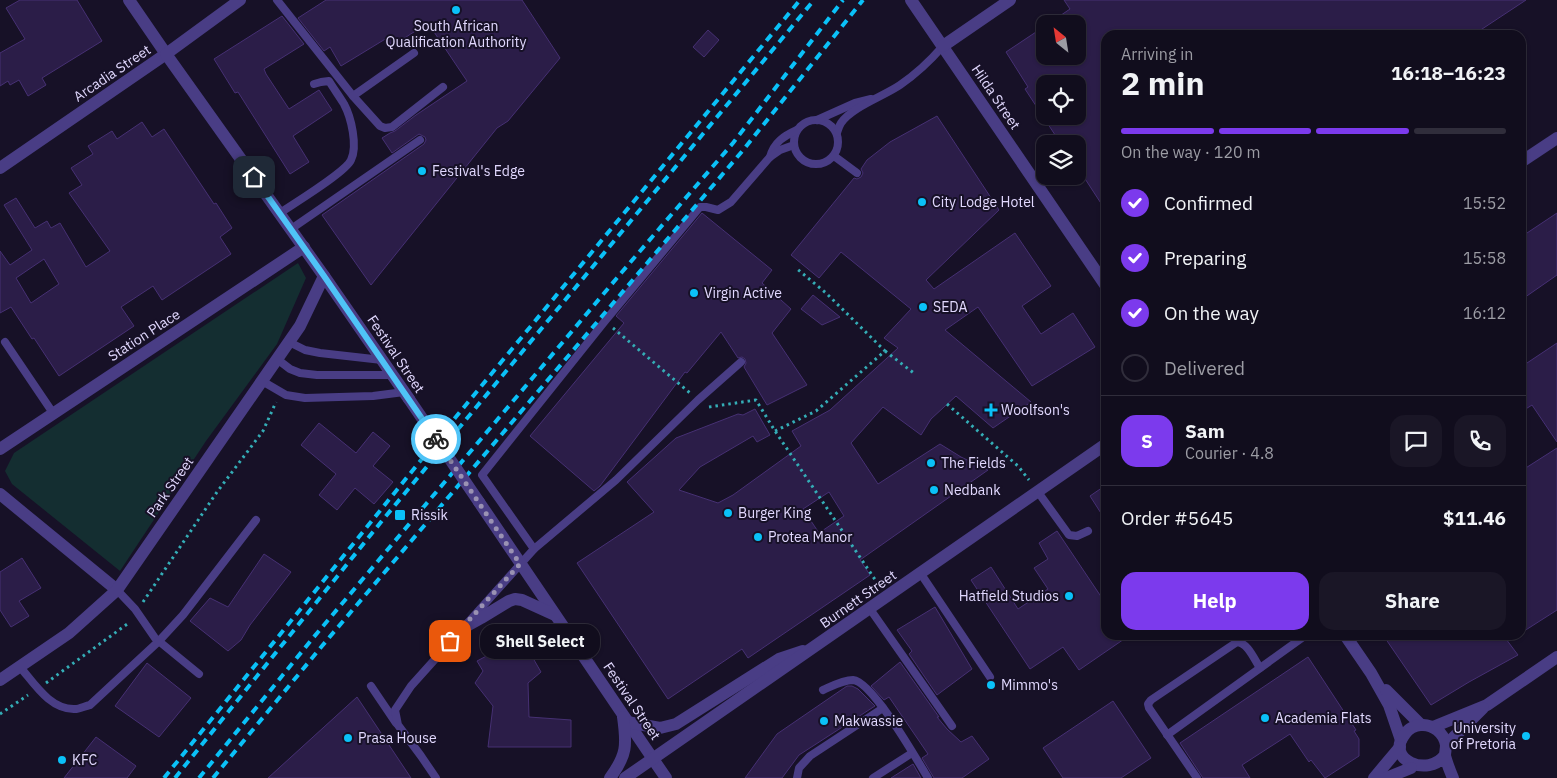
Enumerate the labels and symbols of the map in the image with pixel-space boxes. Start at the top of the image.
marker: South African Qualification Authority [450,4,462,16]
north arrow [1036,15,1086,65]
place label: South African Qualification Authority [386,17,526,51]
street label: Arcadia Street [70,41,154,105]
street label: Hilda Street [968,61,1024,133]
pin [233,156,275,198]
place label: Festival's Edge [432,162,525,180]
marker: Festival's Edge [416,165,428,177]
place label: City Lodge Hotel [932,193,1035,211]
marker: City Lodge Hotel [916,196,928,208]
place label: Virgin Active [704,284,782,302]
marker: Virgin Active [688,287,700,299]
place label: SEDA [933,298,968,316]
marker: SEDA [917,301,929,313]
street label: Station Place [105,305,184,365]
street label: Festival Street [363,312,429,396]
place label: Woolfson's [1001,401,1070,419]
marker: Woolfson's [985,404,997,416]
courier [411,414,461,464]
street label: Park Street [143,453,198,521]
place label: The Fields [941,454,1006,472]
marker: The Fields [925,457,937,469]
place label: Nedbank [944,481,1001,499]
marker: Nedbank [928,484,940,496]
place label: Burger King [738,504,812,522]
place label: Rissik [411,506,449,524]
marker: Burger King [722,507,734,519]
marker: Rissik [393,508,407,522]
place label: Protea Manor [768,528,852,546]
marker: Protea Manor [752,531,764,543]
street label: Burnett Street [816,566,900,632]
place label: Hatfield Studios [959,587,1059,605]
marker: Hatfield Studios [1063,590,1075,602]
pin [429,620,471,662]
callout: Shell Select [480,624,600,658]
street label: Festival Street [599,659,665,743]
place label: Mimmo's [1001,676,1058,694]
marker: Mimmo's [985,679,997,691]
place label: Academia Flats [1275,709,1372,727]
place label: Makwassie [834,712,903,730]
marker: Academia Flats [1259,712,1271,724]
marker: Makwassie [818,715,830,727]
place label: University of Pretoria [1450,719,1517,753]
place label: Prasa House [358,729,437,747]
marker: University of Pretoria [1520,730,1532,742]
marker: Prasa House [342,732,354,744]
place label: KFC [72,751,97,769]
marker: KFC [56,754,68,766]

